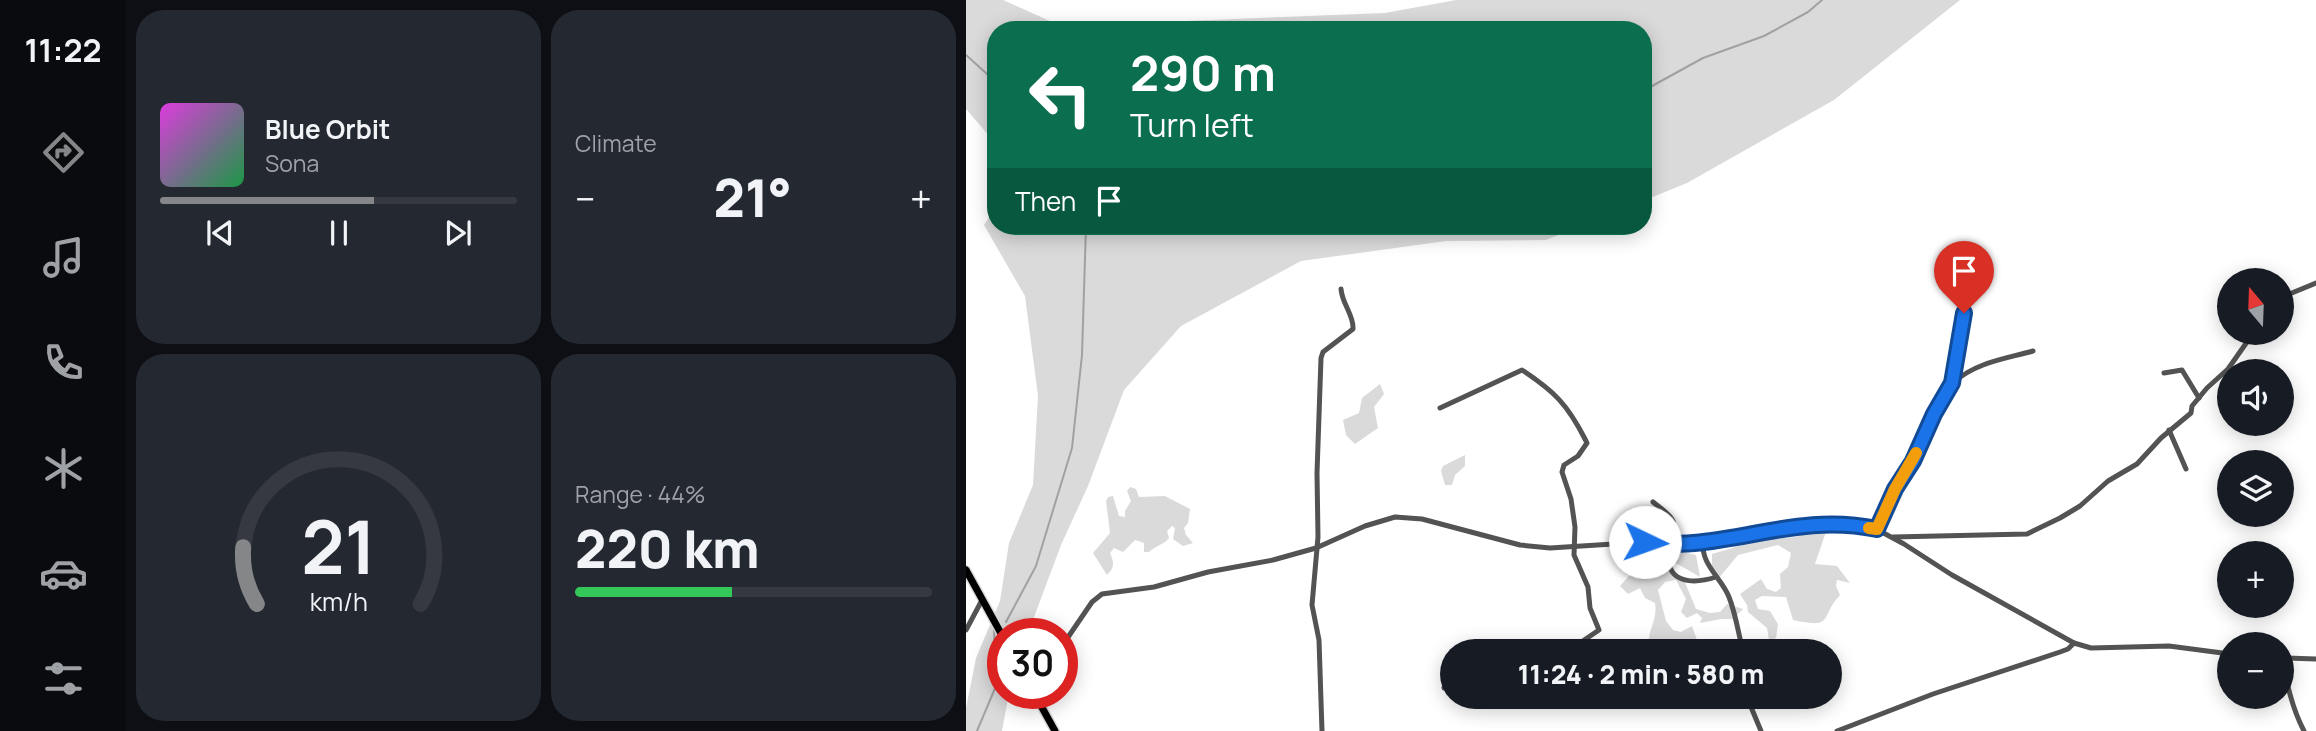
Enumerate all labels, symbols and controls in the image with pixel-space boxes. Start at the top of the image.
text: 11:22 [24,28,102,72]
text: 290 m [1130,39,1276,106]
icon: left [1015,49,1106,140]
text: Turn left [1130,103,1254,147]
text: Blue Orbit [265,111,390,147]
text: Climate [575,127,657,159]
icon: directions [39,128,88,177]
text: Sona [265,147,319,179]
text: 21° [714,162,792,233]
text: − [575,172,596,224]
text: + [910,172,932,224]
icon: arrive [1090,182,1128,220]
text: Then [1015,183,1076,219]
icon: previous [201,214,239,252]
icon: pause [320,214,358,252]
icon: next [439,214,477,252]
icon: music [39,233,88,282]
pin [1934,241,1994,313]
icon: arrive [1945,252,1983,290]
north arrow [2217,268,2294,345]
map controls [2217,268,2294,709]
icon: phone [39,338,88,387]
button: sound [2217,359,2294,436]
icon: climate [39,444,88,493]
button: layers [2217,450,2294,527]
text: Range · 44% [575,478,706,510]
text: 21 [301,496,376,596]
position arrow [1608,505,1682,579]
text: 220 km [575,513,760,584]
button: + [2217,541,2294,618]
icon: car [39,549,88,598]
text: km/h [309,583,368,618]
speed limit sign: 30 [987,618,1078,709]
button: − [2217,632,2294,709]
icon: filters [39,654,88,703]
text: 11:24 · 2 min · 580 m [1518,656,1764,692]

